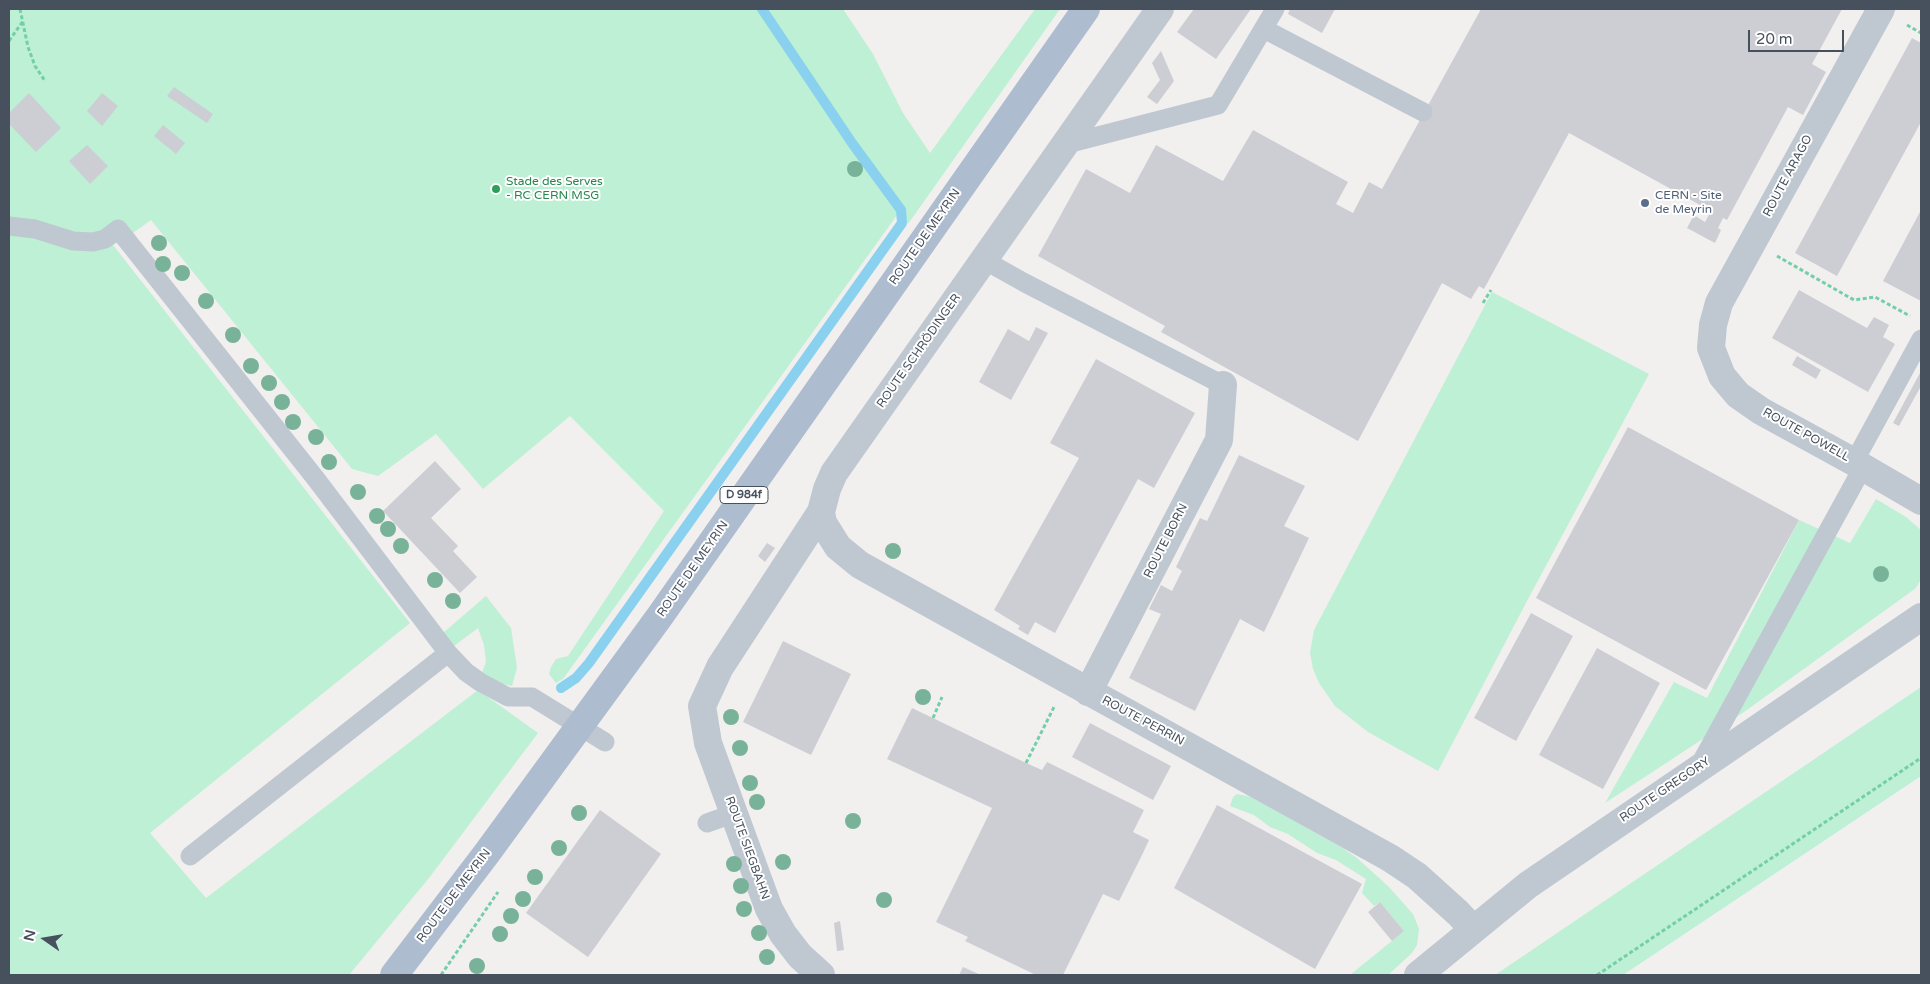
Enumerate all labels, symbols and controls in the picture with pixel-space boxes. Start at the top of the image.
scale bar [1750,20,1846,52]
text: 20 m [1756,30,1793,48]
street label: ROUTE ARAGO [1760,133,1816,219]
place label: Stade des Serves - RC CERN MSG [506,175,603,203]
marker: Stade des Serves - RC CERN MSG [490,183,502,195]
street label: ROUTE DE MEYRIN [886,186,964,288]
place label: CERN - Site de Meyrin [1655,189,1722,217]
marker: CERN - Site de Meyrin [1639,197,1651,209]
street label: ROUTE SCHRÖDINGER [874,291,964,411]
street label: ROUTE POWELL [1760,405,1852,465]
road number: D 984f [720,486,768,504]
street label: ROUTE BORN [1141,501,1191,581]
street label: ROUTE DE MEYRIN [654,518,732,620]
street label: ROUTE PERRIN [1099,693,1187,749]
street label: ROUTE GREGORY [1617,754,1713,826]
street label: ROUTE SIEGBAHN [722,794,772,902]
street label: ROUTE DE MEYRIN [414,846,494,946]
north arrow [20,914,70,964]
text: N [20,928,39,943]

